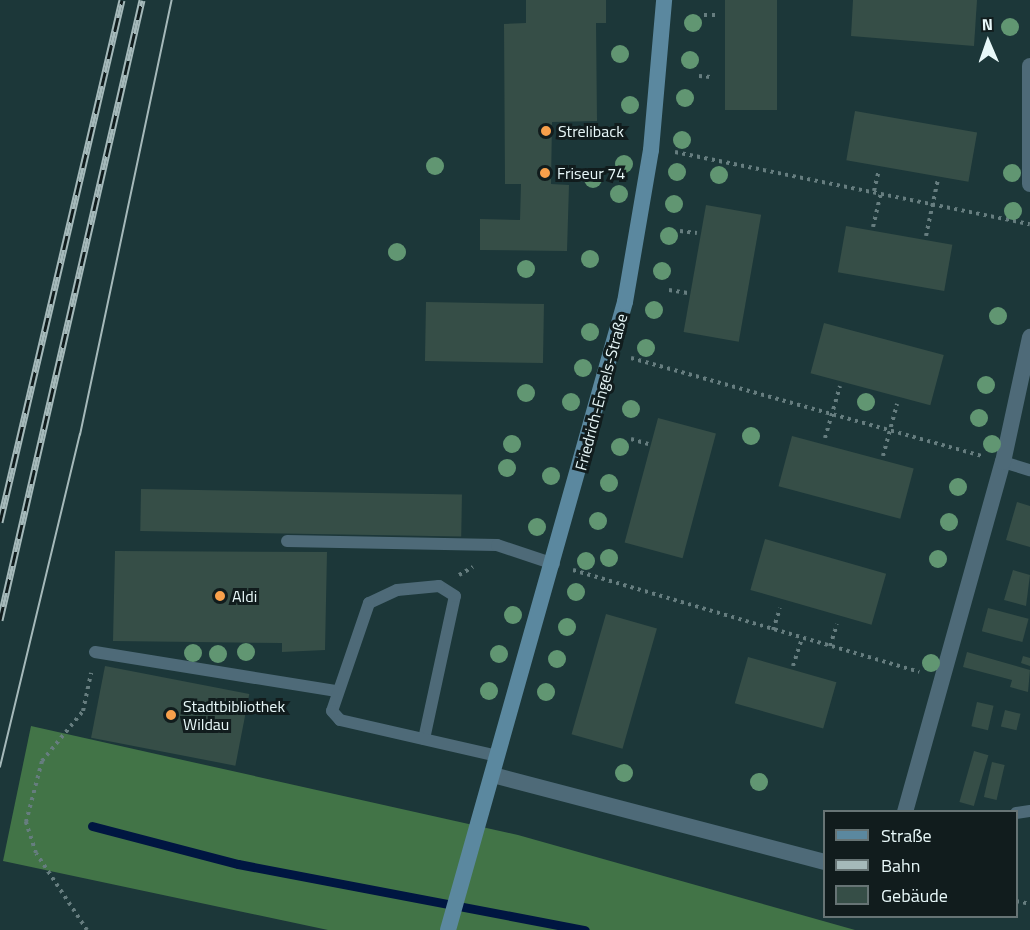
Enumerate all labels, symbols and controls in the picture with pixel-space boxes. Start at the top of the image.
north arrow [958,12,1018,72]
text: N [981,12,993,36]
place label: Streliback [558,121,624,141]
marker: Streliback [539,124,553,138]
place label: Friseur 74 [557,163,625,183]
marker: Friseur 74 [538,166,552,180]
street label: Friedrich-Engels-Straße [571,311,631,473]
place label: Aldi [232,586,257,606]
marker: Aldi [213,589,227,603]
place label: Stadtbibliothek Wildau [183,696,285,734]
marker: Stadtbibliothek Wildau [164,708,178,722]
legend [823,810,1018,918]
text: Straße [881,822,932,849]
text: Bahn [881,852,920,879]
text: Gebäude [881,882,948,909]

